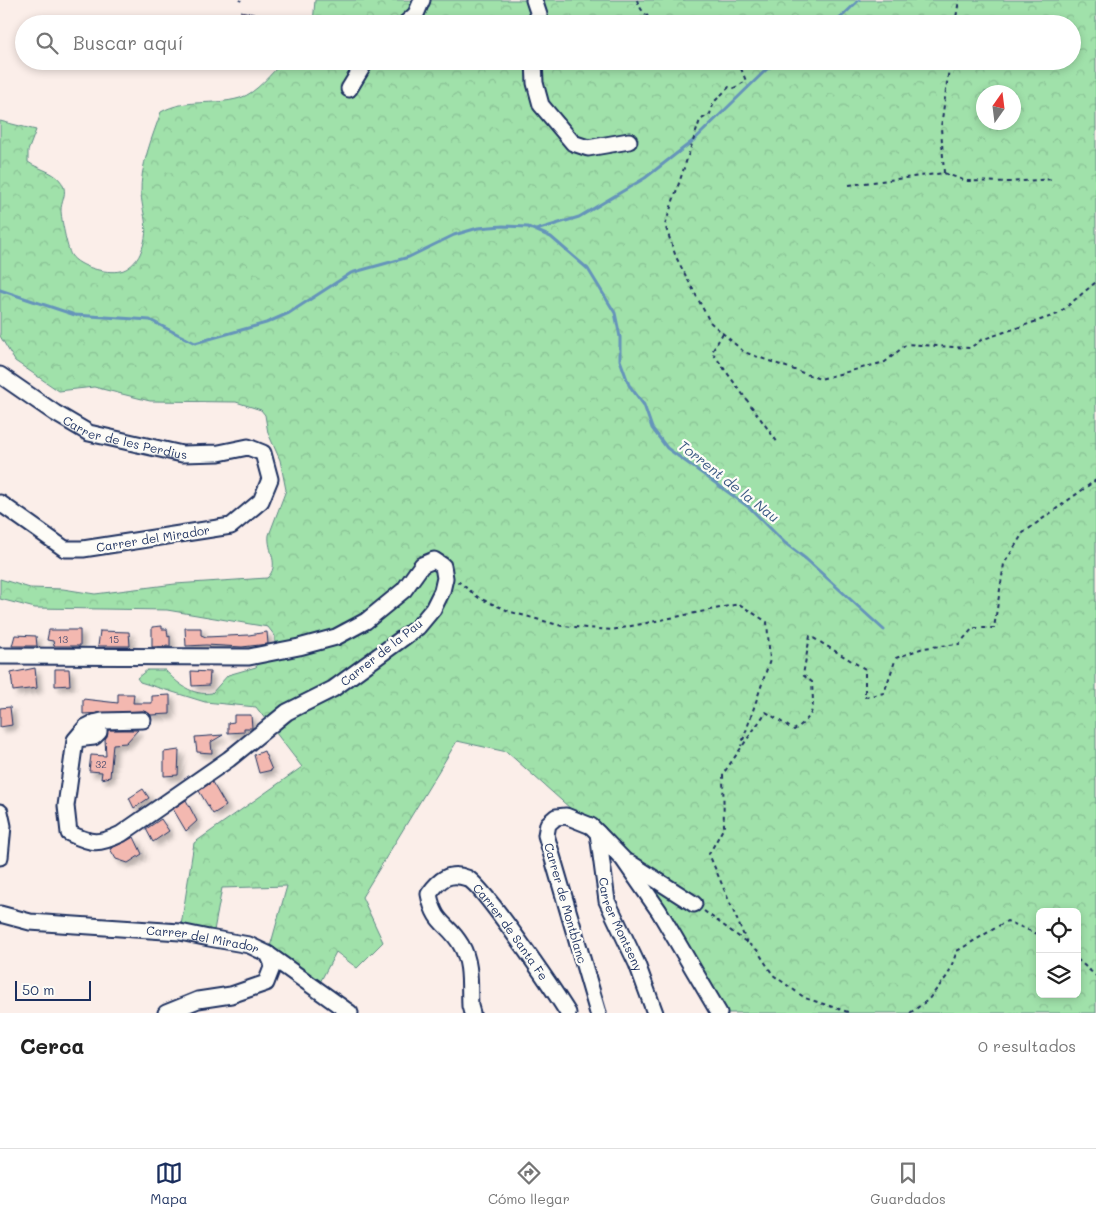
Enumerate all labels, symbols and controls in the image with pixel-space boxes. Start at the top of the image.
search box [15,15,1081,70]
icon: search [33,29,61,57]
text: Buscar aquí [73,30,183,55]
north arrow [976,85,1021,130]
street label: Carrer de les Perdius [60,412,187,462]
water label: Torrent de la Nau [675,436,783,526]
street label: Carrer del Mirador [95,521,211,555]
street label: Carrer de la Pau [337,615,425,689]
house number: 13 [58,632,68,646]
house number: 15 [109,632,119,646]
house number: 32 [95,757,107,771]
street label: Carrer de Montblanc [541,841,591,965]
street label: Carrer Montseny [596,876,647,973]
street label: Carrer de Santa Fe [470,880,552,983]
map controls [1036,908,1081,998]
button: locate [1036,908,1081,953]
street label: Carrer del Mirador [146,922,262,957]
button: layers [1036,953,1081,998]
scale bar [15,978,91,1001]
text: 50 m [22,980,54,999]
text: Cerca [20,1032,85,1059]
text: 0 resultados [978,1035,1076,1056]
tab: Mapa [150,1159,188,1208]
tab: Cómo llegar [488,1159,570,1208]
tab: Guardados [870,1159,946,1208]

